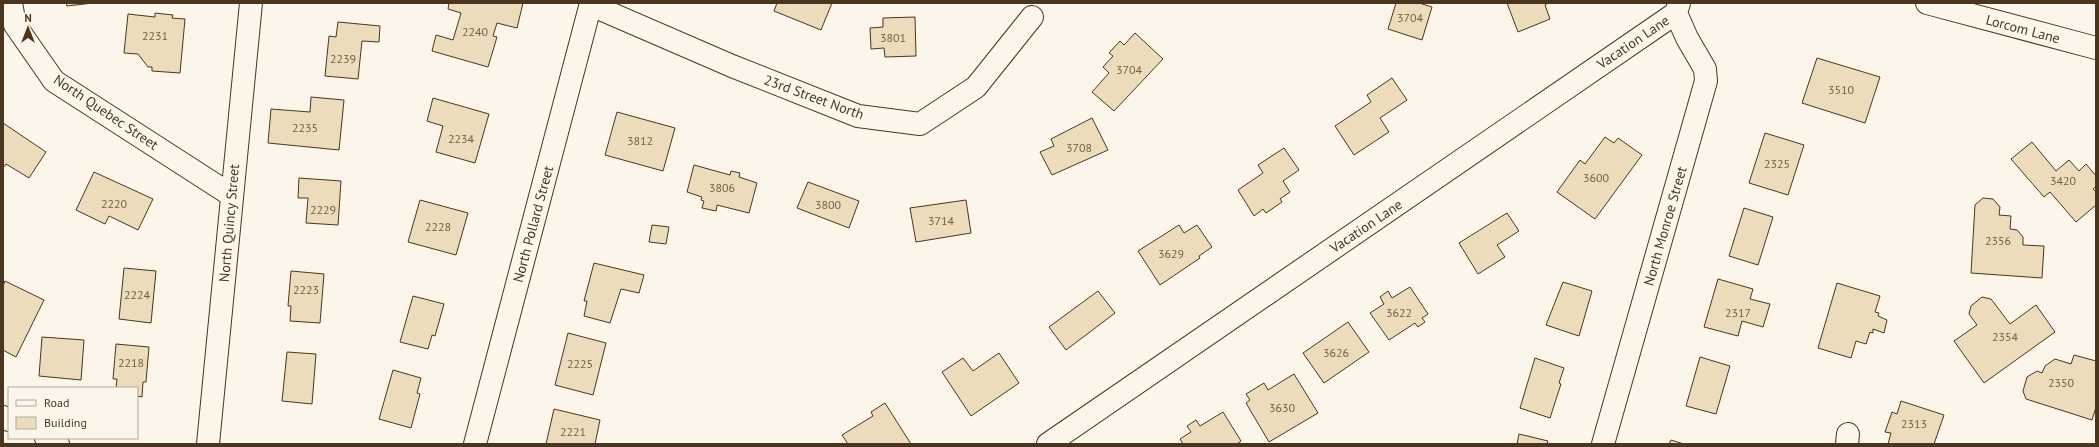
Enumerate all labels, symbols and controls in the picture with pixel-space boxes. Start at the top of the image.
north arrow [8,8,48,48]
house number: 3704 [1397,10,1424,25]
street label: Lorcom Lane [1984,10,2062,48]
text: N [24,11,32,25]
street label: Vacation Lane [1593,11,1673,73]
house number: 2240 [462,24,489,39]
house number: 2231 [142,28,168,43]
house number: 3801 [880,30,906,45]
house number: 2239 [330,51,356,66]
house number: 3704 [1116,62,1143,77]
street label: North Quebec Street [50,70,162,154]
street label: 23rd Street North [761,71,867,123]
house number: 3510 [1828,82,1855,97]
house number: 2235 [292,120,318,135]
house number: 2234 [448,131,475,146]
house number: 3812 [627,133,653,148]
house number: 3708 [1066,140,1092,155]
house number: 2325 [1764,156,1790,171]
street label: North Quincy Street [215,163,243,283]
street label: North Pollard Street [509,163,557,284]
street label: North Monroe Street [1639,164,1691,288]
house number: 3600 [1583,170,1610,185]
house number: 3420 [2050,173,2077,188]
house number: 3806 [709,180,735,195]
street label: Vacation Lane [1326,195,1406,257]
house number: 2220 [101,196,128,211]
house number: 3800 [815,197,842,212]
house number: 2229 [310,202,336,217]
house number: 3714 [928,213,955,228]
house number: 2228 [425,219,451,234]
house number: 2356 [1985,233,2011,248]
house number: 3629 [1158,246,1184,261]
house number: 2223 [293,282,319,297]
house number: 2224 [124,287,151,302]
house number: 3622 [1386,305,1412,320]
house number: 2317 [1725,305,1751,320]
house number: 2354 [1992,329,2019,344]
house number: 3626 [1323,345,1349,360]
house number: 2218 [118,355,144,370]
house number: 2225 [567,356,593,371]
house number: 2350 [2048,375,2075,390]
legend [8,387,138,439]
text: Road [44,395,69,410]
house number: 3630 [1269,400,1296,415]
text: Building [44,415,87,430]
house number: 2313 [1901,416,1927,431]
house number: 2221 [560,424,586,439]

